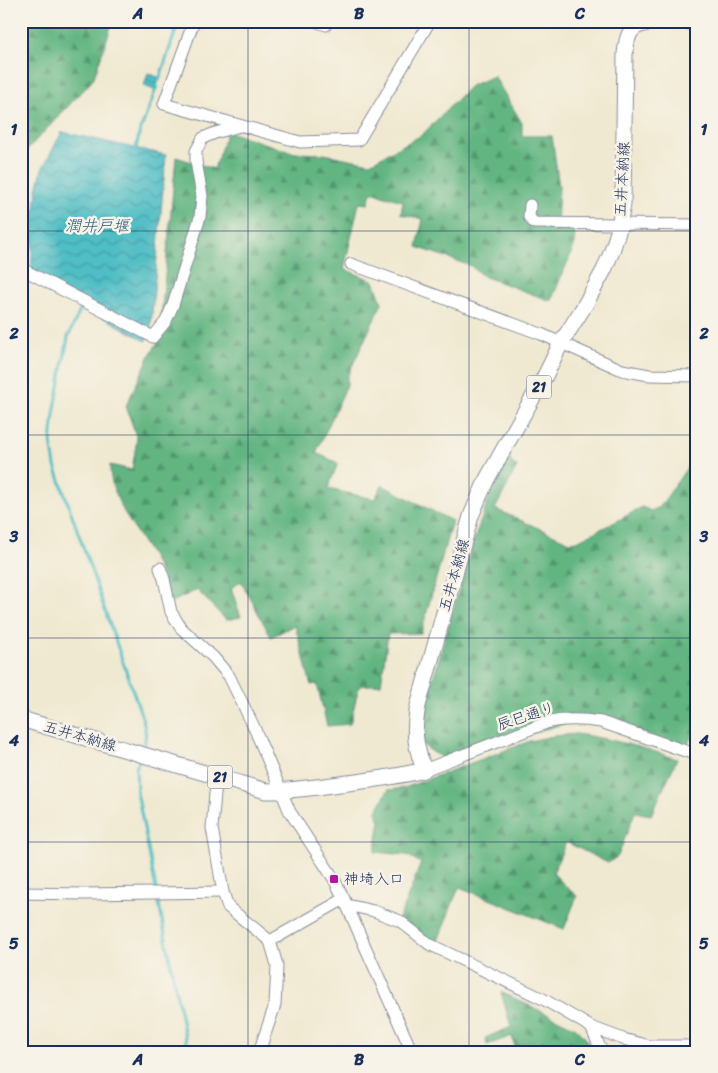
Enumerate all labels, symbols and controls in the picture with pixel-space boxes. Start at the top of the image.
text: A [132,0,143,28]
text: B [354,0,365,28]
text: C [574,0,586,28]
text: 1 [11,115,18,144]
text: 1 [701,115,708,144]
street label: 五井本納線 [607,141,637,217]
water label: 潤井戸堰 [65,211,131,240]
text: 2 [8,319,19,348]
text: 2 [698,319,709,348]
road number: 21 [526,376,552,398]
text: 3 [9,522,19,551]
text: 3 [699,522,709,551]
street label: 五井本納線 [431,535,477,615]
street label: 辰巳通り [493,694,559,738]
street label: 五井本納線 [40,713,120,759]
text: 4 [8,726,19,755]
text: 4 [698,726,709,755]
road number: 21 [208,766,232,789]
place label: 神埼入口 [344,866,404,892]
marker: 神埼入口 [328,873,340,885]
text: 5 [9,929,19,958]
text: 5 [699,929,709,958]
text: A [132,1045,143,1073]
text: B [354,1045,365,1073]
text: C [574,1045,586,1073]

